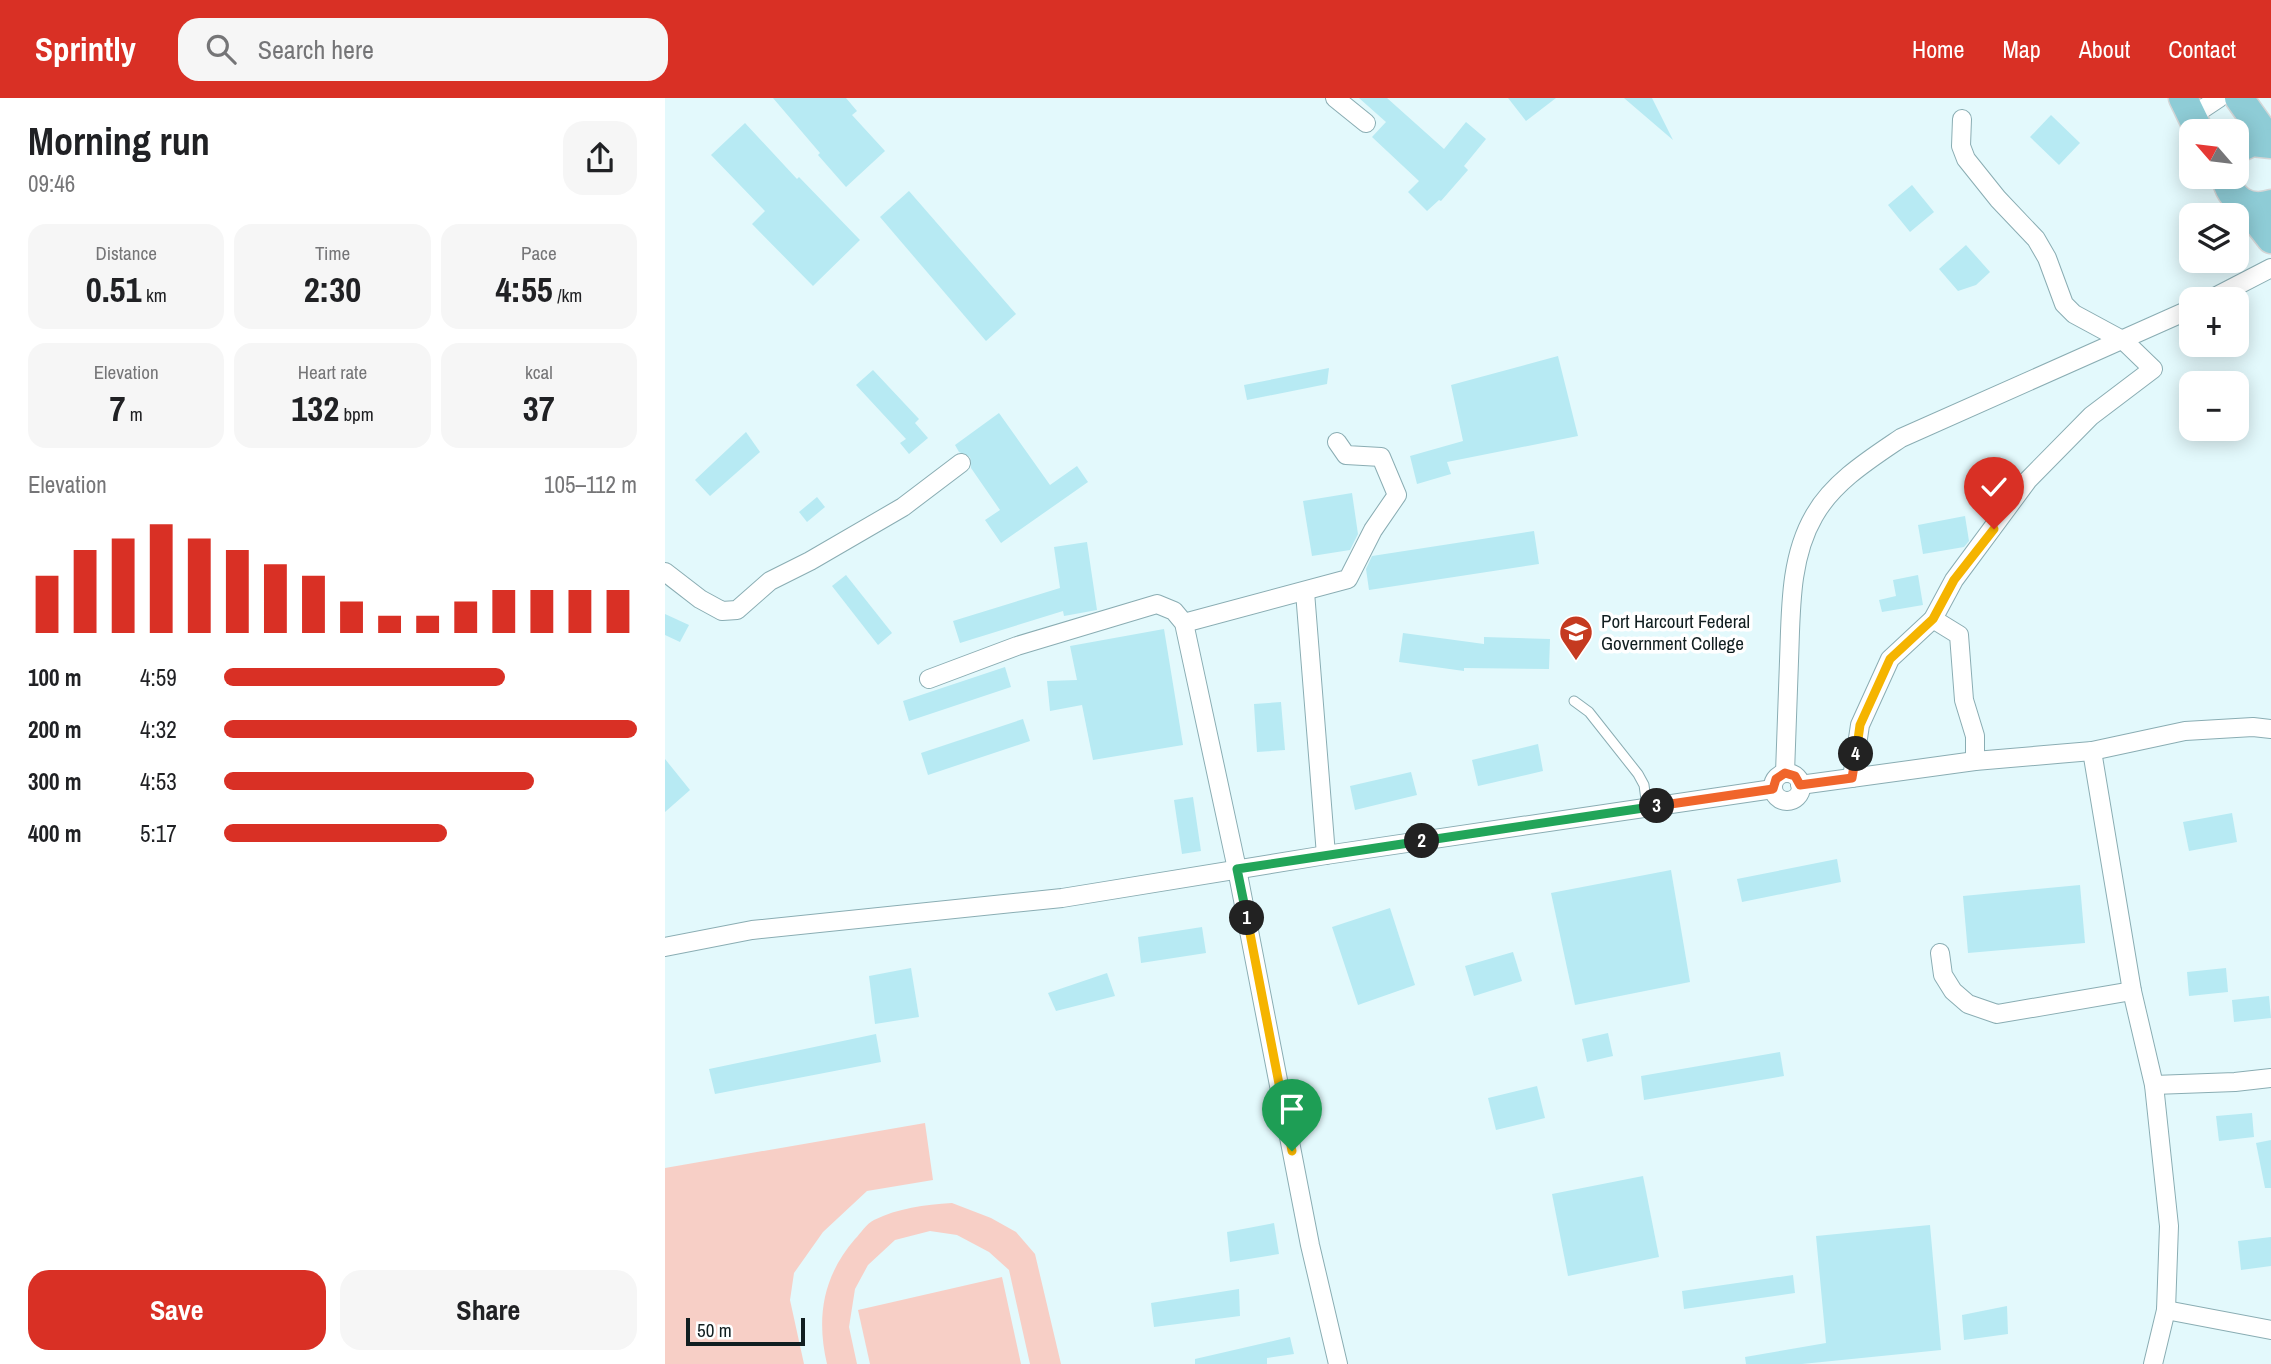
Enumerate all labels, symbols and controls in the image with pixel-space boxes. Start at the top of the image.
search box [178,18,668,81]
text: Sprintly [35,27,136,71]
icon: search [202,30,240,68]
text: Search here [258,32,374,67]
text: Home [1912,33,1964,65]
text: Map [2002,33,2041,65]
text: About [2079,33,2130,65]
text: Contact [2168,33,2236,65]
text: Morning run [28,116,210,167]
north arrow [2179,119,2249,189]
map controls [2179,119,2249,441]
button: share [563,121,637,195]
text: 09:46 [28,168,75,199]
button: layers [2179,203,2249,273]
text: Distance [95,240,157,266]
text: Time [315,240,350,266]
text: Pace [521,240,557,266]
text: 0.51 [86,266,142,313]
text: 2:30 [304,266,361,313]
text: 4:55 [495,266,553,313]
text: km [142,282,167,308]
text: /km [553,282,582,308]
button: + [2179,287,2249,357]
text: Elevation [94,359,159,385]
text: Heart rate [298,359,367,385]
text: kcal [525,359,553,385]
button: − [2179,371,2249,441]
text: 7 [110,385,125,432]
text: 132 [291,385,339,432]
text: 37 [523,385,555,432]
text: m [125,401,143,427]
text: bpm [339,401,374,427]
pin [1964,457,2024,529]
icon: check [1975,468,2013,506]
text: Elevation [28,469,107,500]
text: 105–112 m [544,469,637,500]
place label: Port Harcourt Federal Government College [1601,608,1750,656]
school or university icon: Port Harcourt Federal Government College [1557,613,1595,662]
text: 100 m [28,662,81,693]
text: 4:59 [140,662,177,693]
text: 200 m [28,714,81,745]
text: 4:32 [140,714,177,745]
pin: 4 [1839,736,1873,772]
text: 4 [1851,740,1860,766]
text: 300 m [28,766,81,797]
text: 4:53 [140,766,177,797]
pin: 3 [1639,788,1675,824]
text: 3 [1652,792,1661,818]
text: 400 m [28,818,81,849]
text: 5:17 [140,818,177,849]
pin: 2 [1405,824,1439,858]
text: 2 [1417,827,1426,853]
pin: 1 [1229,900,1265,936]
text: 1 [1242,904,1251,930]
pin [1262,1079,1322,1151]
icon: arrive [1273,1090,1311,1128]
button: Save [28,1270,326,1350]
button: Share [340,1270,637,1350]
scale bar [686,1315,805,1347]
text: 50 m [697,1317,732,1343]

